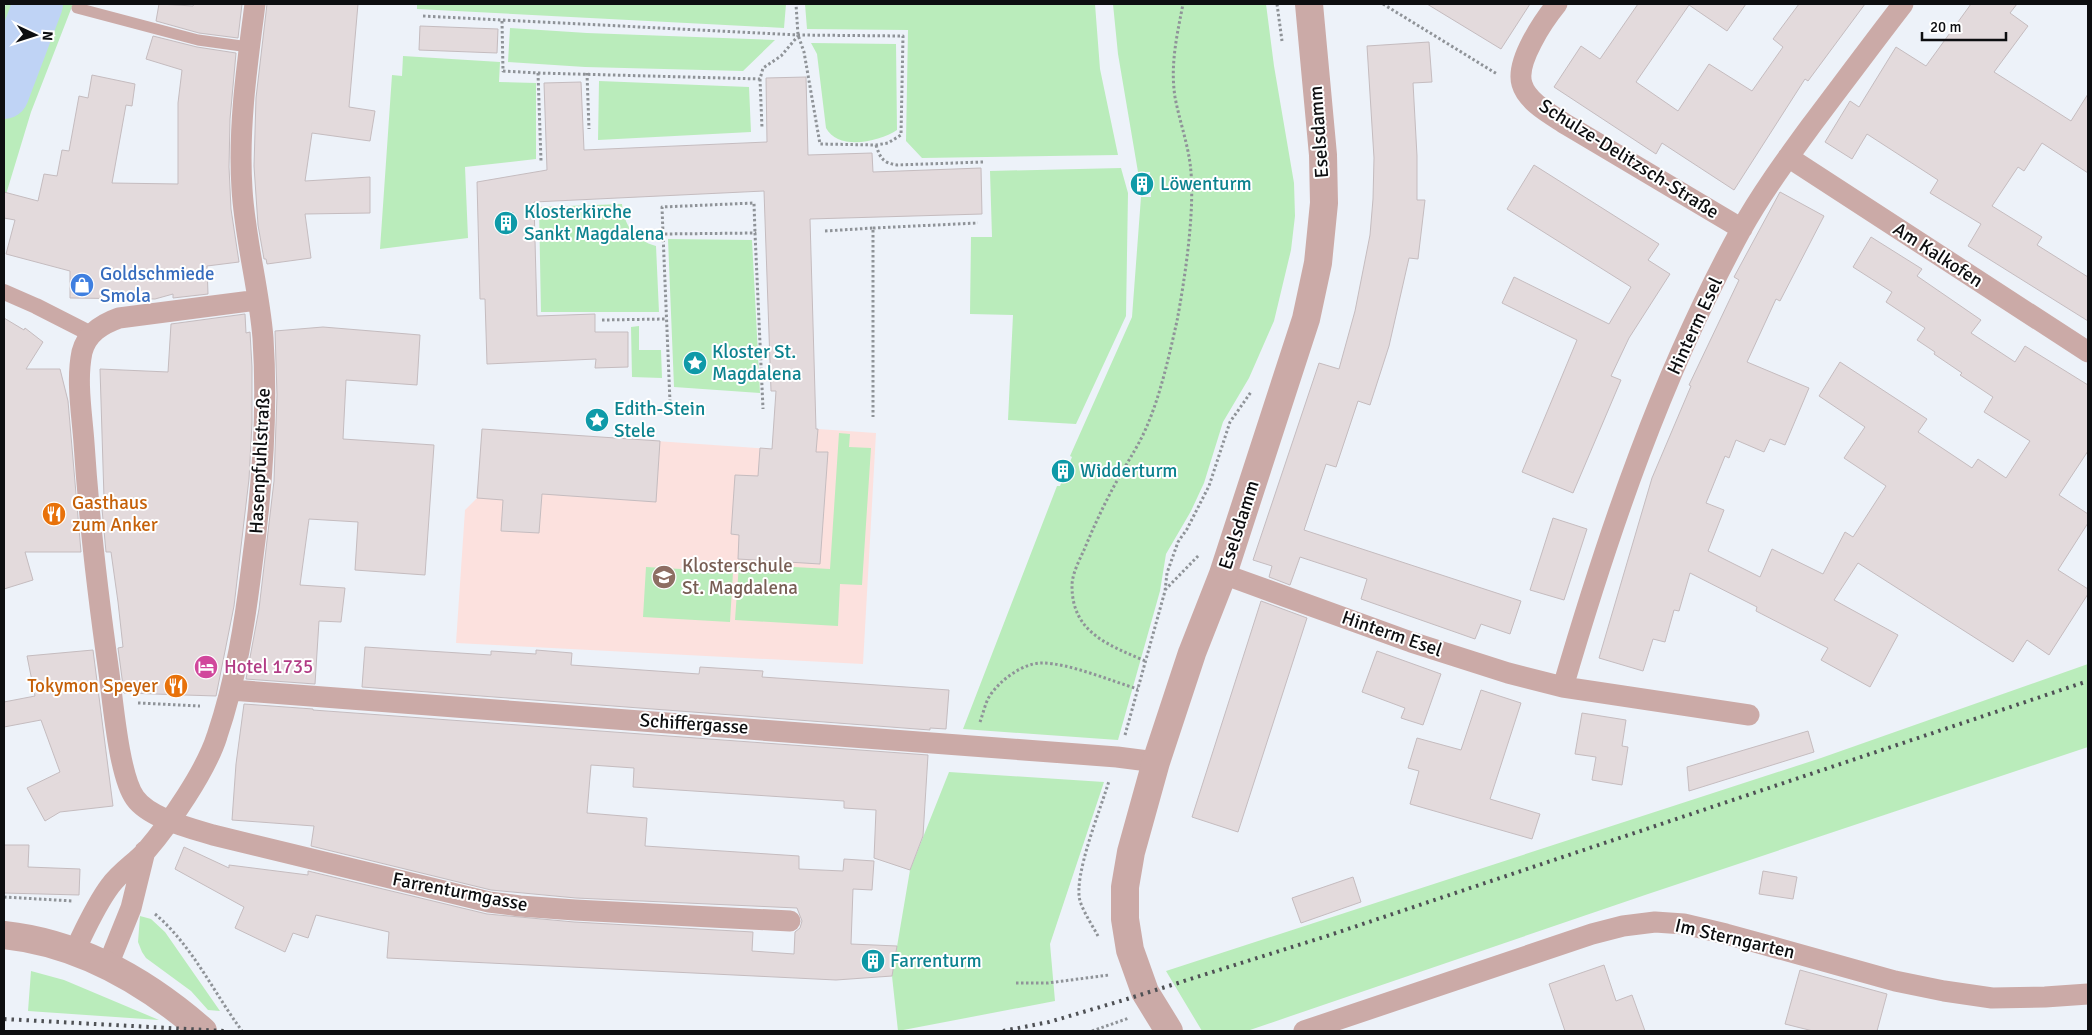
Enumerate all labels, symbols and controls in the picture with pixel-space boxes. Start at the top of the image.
north arrow [10,10,60,60]
scale bar [1922,10,2006,42]
text: 20 m [1930,18,1961,36]
text: N [39,30,56,41]
street label: Eselsdamm [1304,85,1334,179]
street label: Schulze-Delitzsch-Straße [1535,94,1723,224]
building icon: Löwenturm [1129,171,1155,197]
place label: Löwenturm [1160,172,1252,196]
place label: Klosterkirche Sankt Magdalena [524,200,664,246]
building icon: Klosterkirche Sankt Magdalena [493,210,519,236]
street label: Am Kalkofen [1889,217,1987,293]
place label: Goldschmiede Smola [100,262,215,308]
shop icon: Goldschmiede Smola [69,272,95,298]
street label: Hinterm Esel [1662,273,1728,379]
place label: Kloster St. Magdalena [712,340,802,386]
place icon: Kloster St. Magdalena [682,350,708,376]
street label: Hasenpfuhlstraße [244,387,276,535]
place label: Edith-Stein Stele [614,397,705,443]
place icon: Edith-Stein Stele [584,407,610,433]
building icon: Widderturm [1050,458,1076,484]
place label: Widderturm [1080,459,1178,483]
street label: Eselsdamm [1213,477,1265,573]
place label: Gasthaus zum Anker [72,491,158,537]
restaurant icon: Gasthaus zum Anker [41,501,67,527]
place label: Klosterschule St. Magdalena [682,554,798,600]
school or university icon: Klosterschule St. Magdalena [651,564,677,590]
street label: Hinterm Esel [1339,606,1445,662]
hotel icon: Hotel 1735 [193,654,219,680]
place label: Hotel 1735 [224,655,313,679]
restaurant icon: Tokymon Speyer [163,673,189,699]
place label: Tokymon Speyer [27,674,158,698]
street label: Schiffergasse [639,708,749,740]
street label: Farrenturmgasse [390,867,530,917]
street label: Im Sterngarten [1673,914,1797,964]
building icon: Farrenturm [860,948,886,974]
place label: Farrenturm [890,949,982,973]

